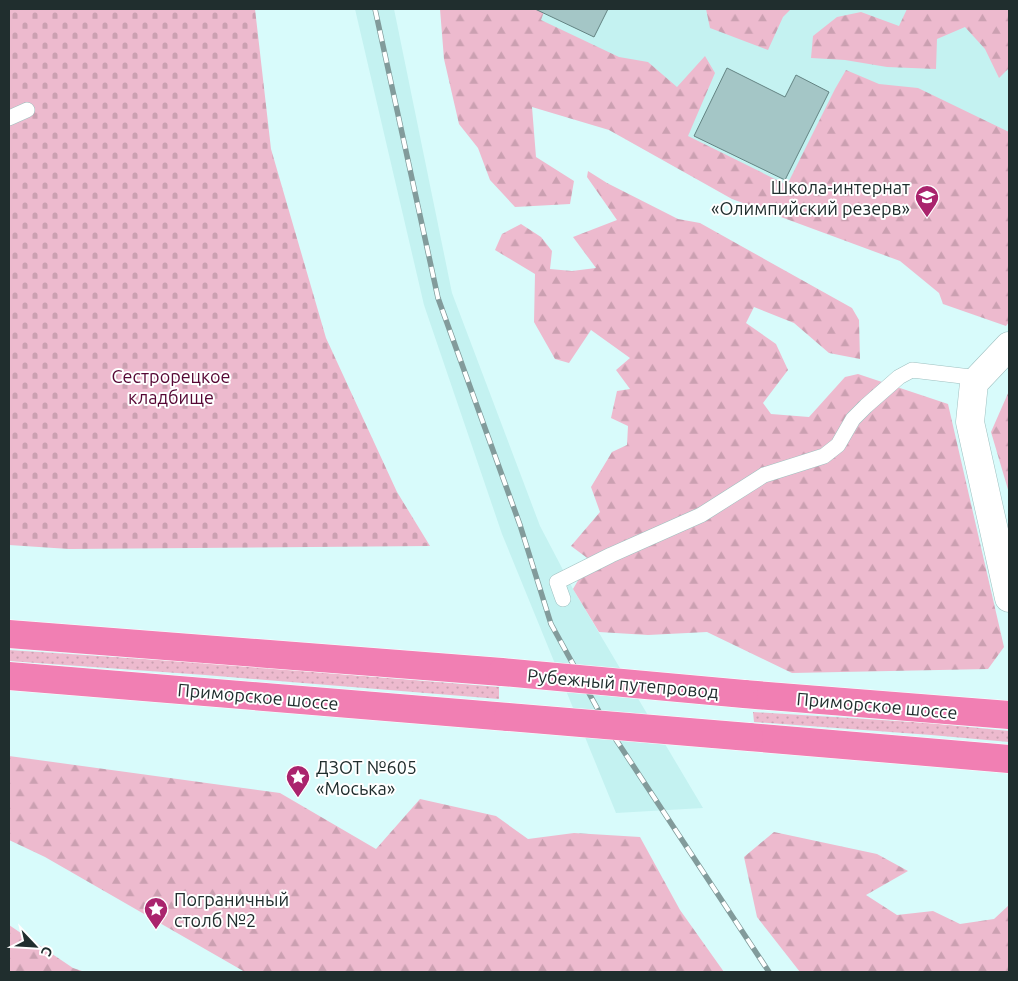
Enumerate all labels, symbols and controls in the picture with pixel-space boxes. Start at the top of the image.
place label: Школа-интернат «Олимпийский резерв» [711,177,910,218]
school or university icon: Школа-интернат «Олимпийский резерв» [914,184,940,218]
park label: Сестрорецкое кладбище [112,366,230,407]
street label: Рубежный путепровод [527,665,720,701]
street label: Приморское шоссе [177,679,339,713]
street label: Приморское шоссе [796,688,958,722]
place label: ДЗОТ №605 «Моська» [316,757,417,798]
place icon: ДЗОТ №605 «Моська» [285,764,311,798]
place label: Пограничный столб №2 [174,889,289,930]
place icon: Пограничный столб №2 [143,896,169,930]
north arrow [10,921,60,971]
text: С [38,944,56,959]

